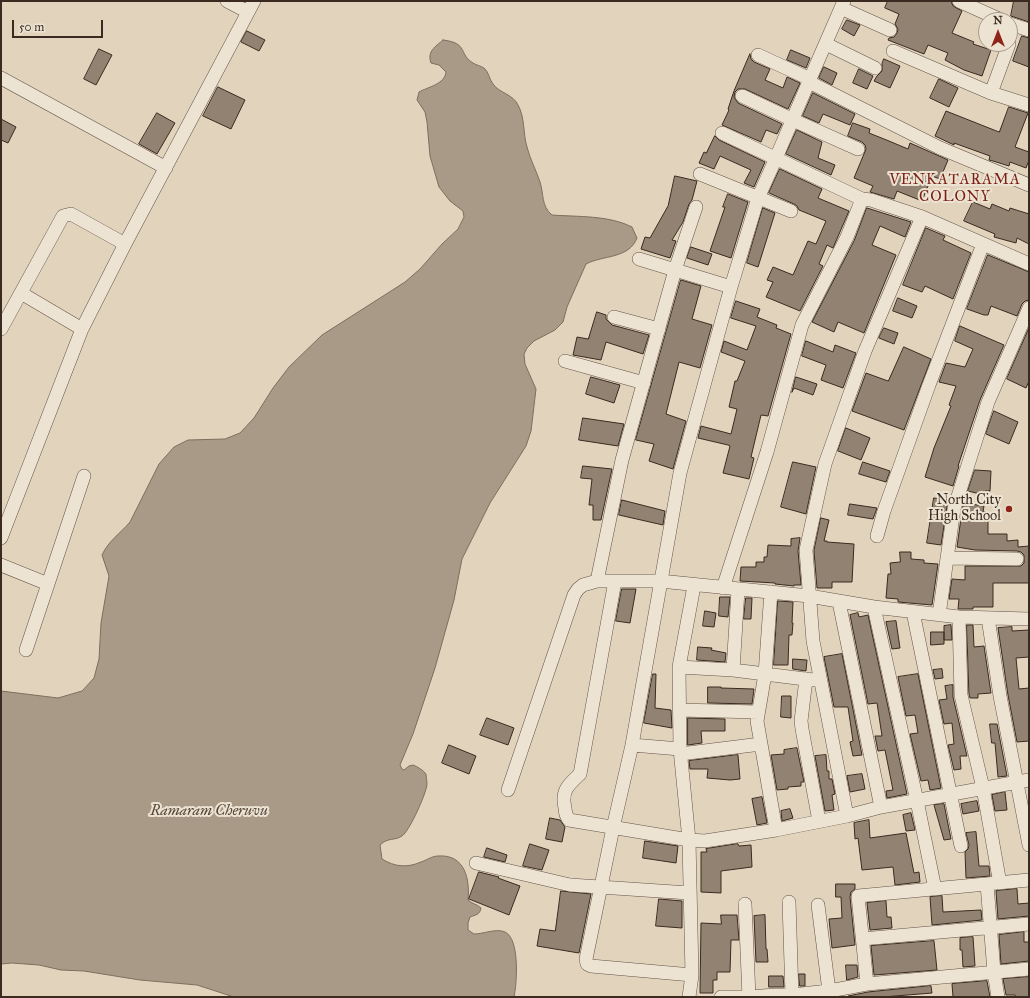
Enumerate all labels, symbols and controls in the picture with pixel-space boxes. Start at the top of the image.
scale bar [14,12,105,38]
north arrow [978,12,1018,52]
text: N [993,14,1003,27]
text: 50 m [19,20,44,34]
district label: VENKATARAMA COLONY [889,171,1021,206]
place label: North City High School [928,493,1001,526]
marker: North City High School [1004,504,1014,514]
water label: Ramaram Cheruvu [150,802,268,820]

